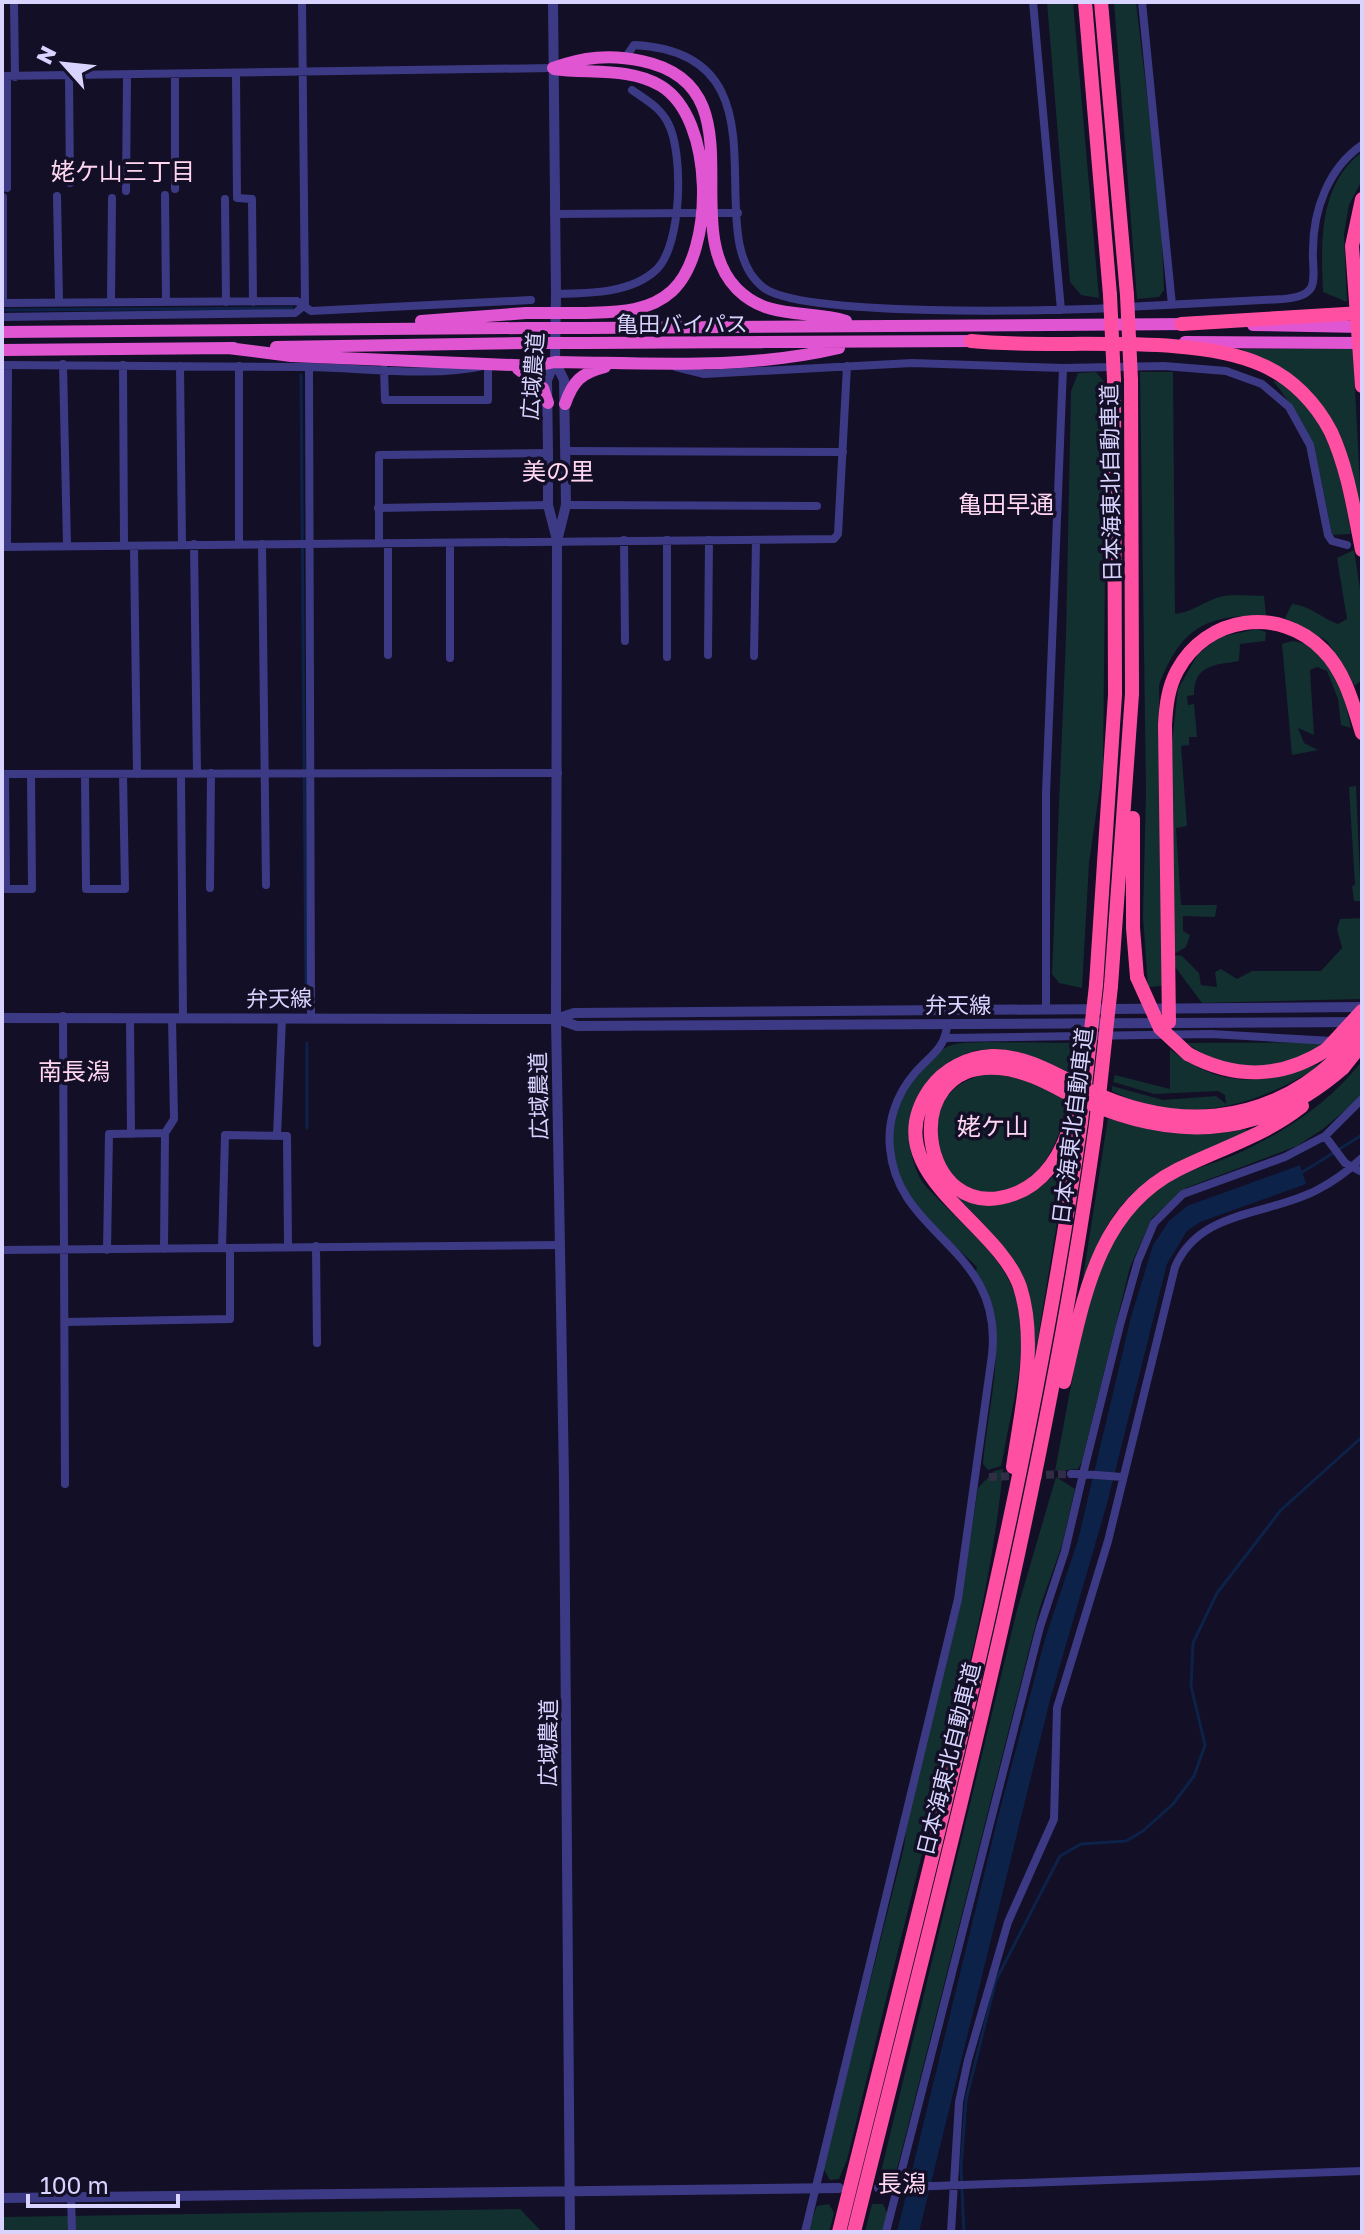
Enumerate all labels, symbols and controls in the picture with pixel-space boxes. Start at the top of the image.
north arrow [24,24,104,104]
text: N [30,41,62,68]
district label: 姥ケ山三丁目 [51,156,195,185]
street label: 亀田バイパス [616,310,748,337]
street label: 広域農道 [515,331,549,421]
street label: 日本海東北自動車道 [1095,384,1125,582]
district label: 美の里 [522,456,594,485]
district label: 亀田早通 [958,489,1054,518]
street label: 弁天線 [246,984,312,1012]
street label: 弁天線 [925,991,991,1018]
street label: 日本海東北自動車道 [1047,1026,1097,1226]
street label: 広域農道 [524,1052,552,1140]
district label: 南長潟 [38,1056,110,1085]
district label: 姥ケ山 [957,1111,1029,1140]
street label: 日本海東北自動車道 [911,1660,985,1858]
street label: 広域農道 [534,1699,561,1787]
scale bar [28,2158,178,2208]
district label: 長潟 [878,2168,926,2197]
text: 100 m [40,2170,109,2199]

